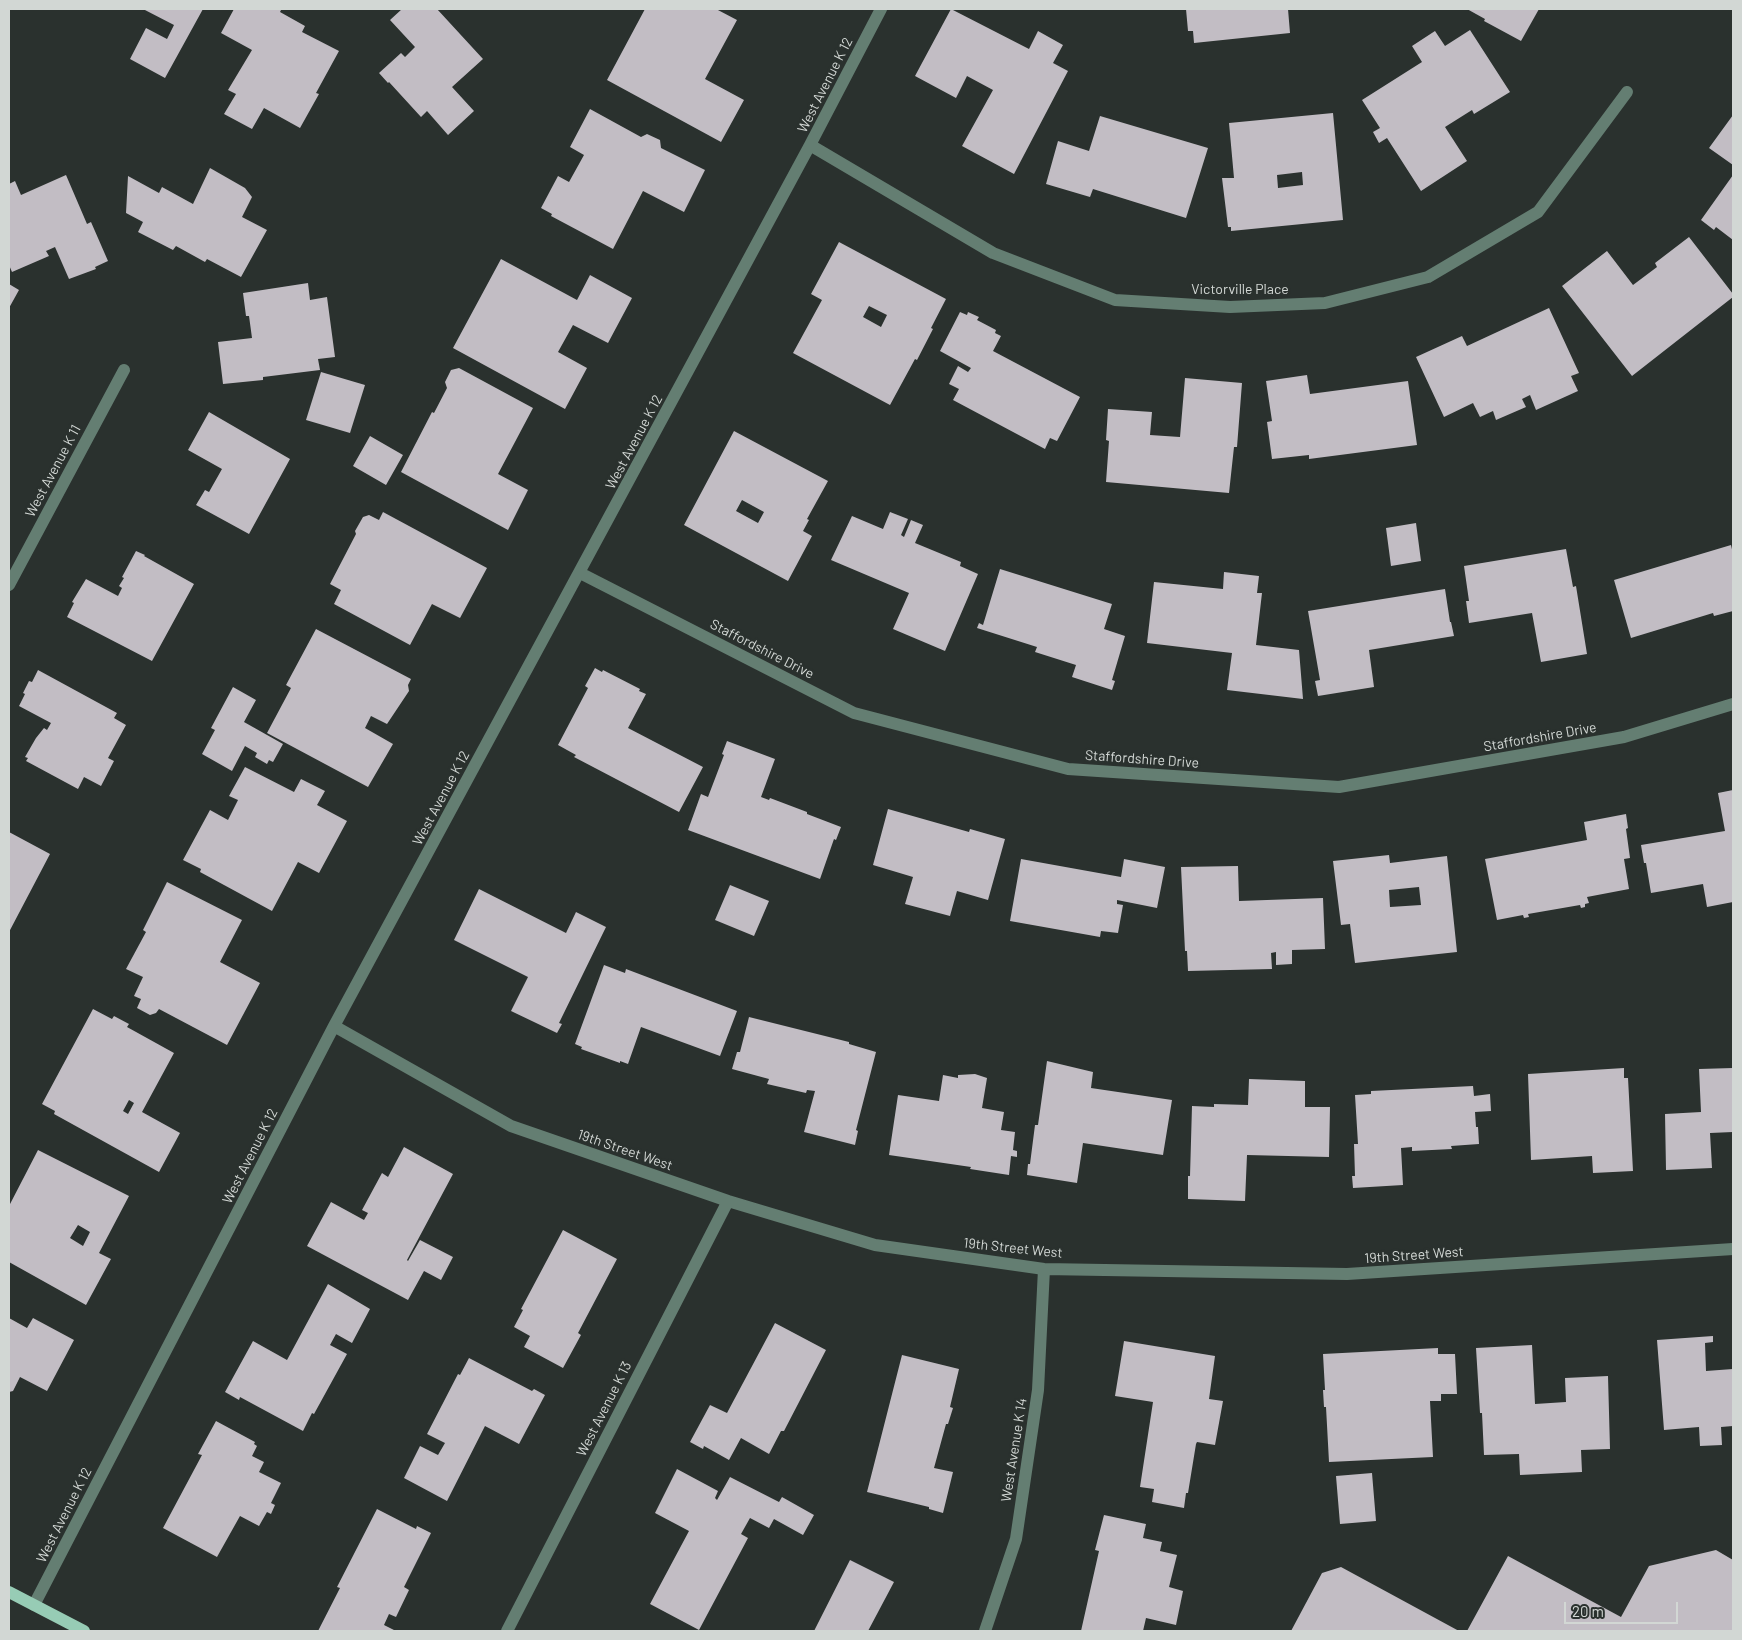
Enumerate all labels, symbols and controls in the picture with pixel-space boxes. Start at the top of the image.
street label: West Avenue K 12 [794,35,856,135]
street label: Victorville Place [1191,281,1289,297]
street label: West Avenue K 12 [602,392,666,492]
street label: West Avenue K 11 [22,422,84,520]
street label: Staffordshire Drive [707,616,817,682]
street label: Staffordshire Drive [1482,719,1598,755]
street label: Staffordshire Drive [1084,747,1200,771]
street label: West Avenue K 12 [409,748,473,848]
street label: West Avenue K 12 [219,1106,281,1206]
street label: 19th Street West [575,1126,675,1174]
street label: 19th Street West [963,1234,1063,1262]
street label: 19th Street West [1364,1243,1464,1267]
street label: West Avenue K 13 [573,1359,635,1459]
street label: West Avenue K 14 [998,1397,1030,1503]
street label: West Avenue K 12 [33,1465,95,1565]
scale bar [1567,1592,1681,1624]
text: 20 m [1572,1602,1604,1620]

